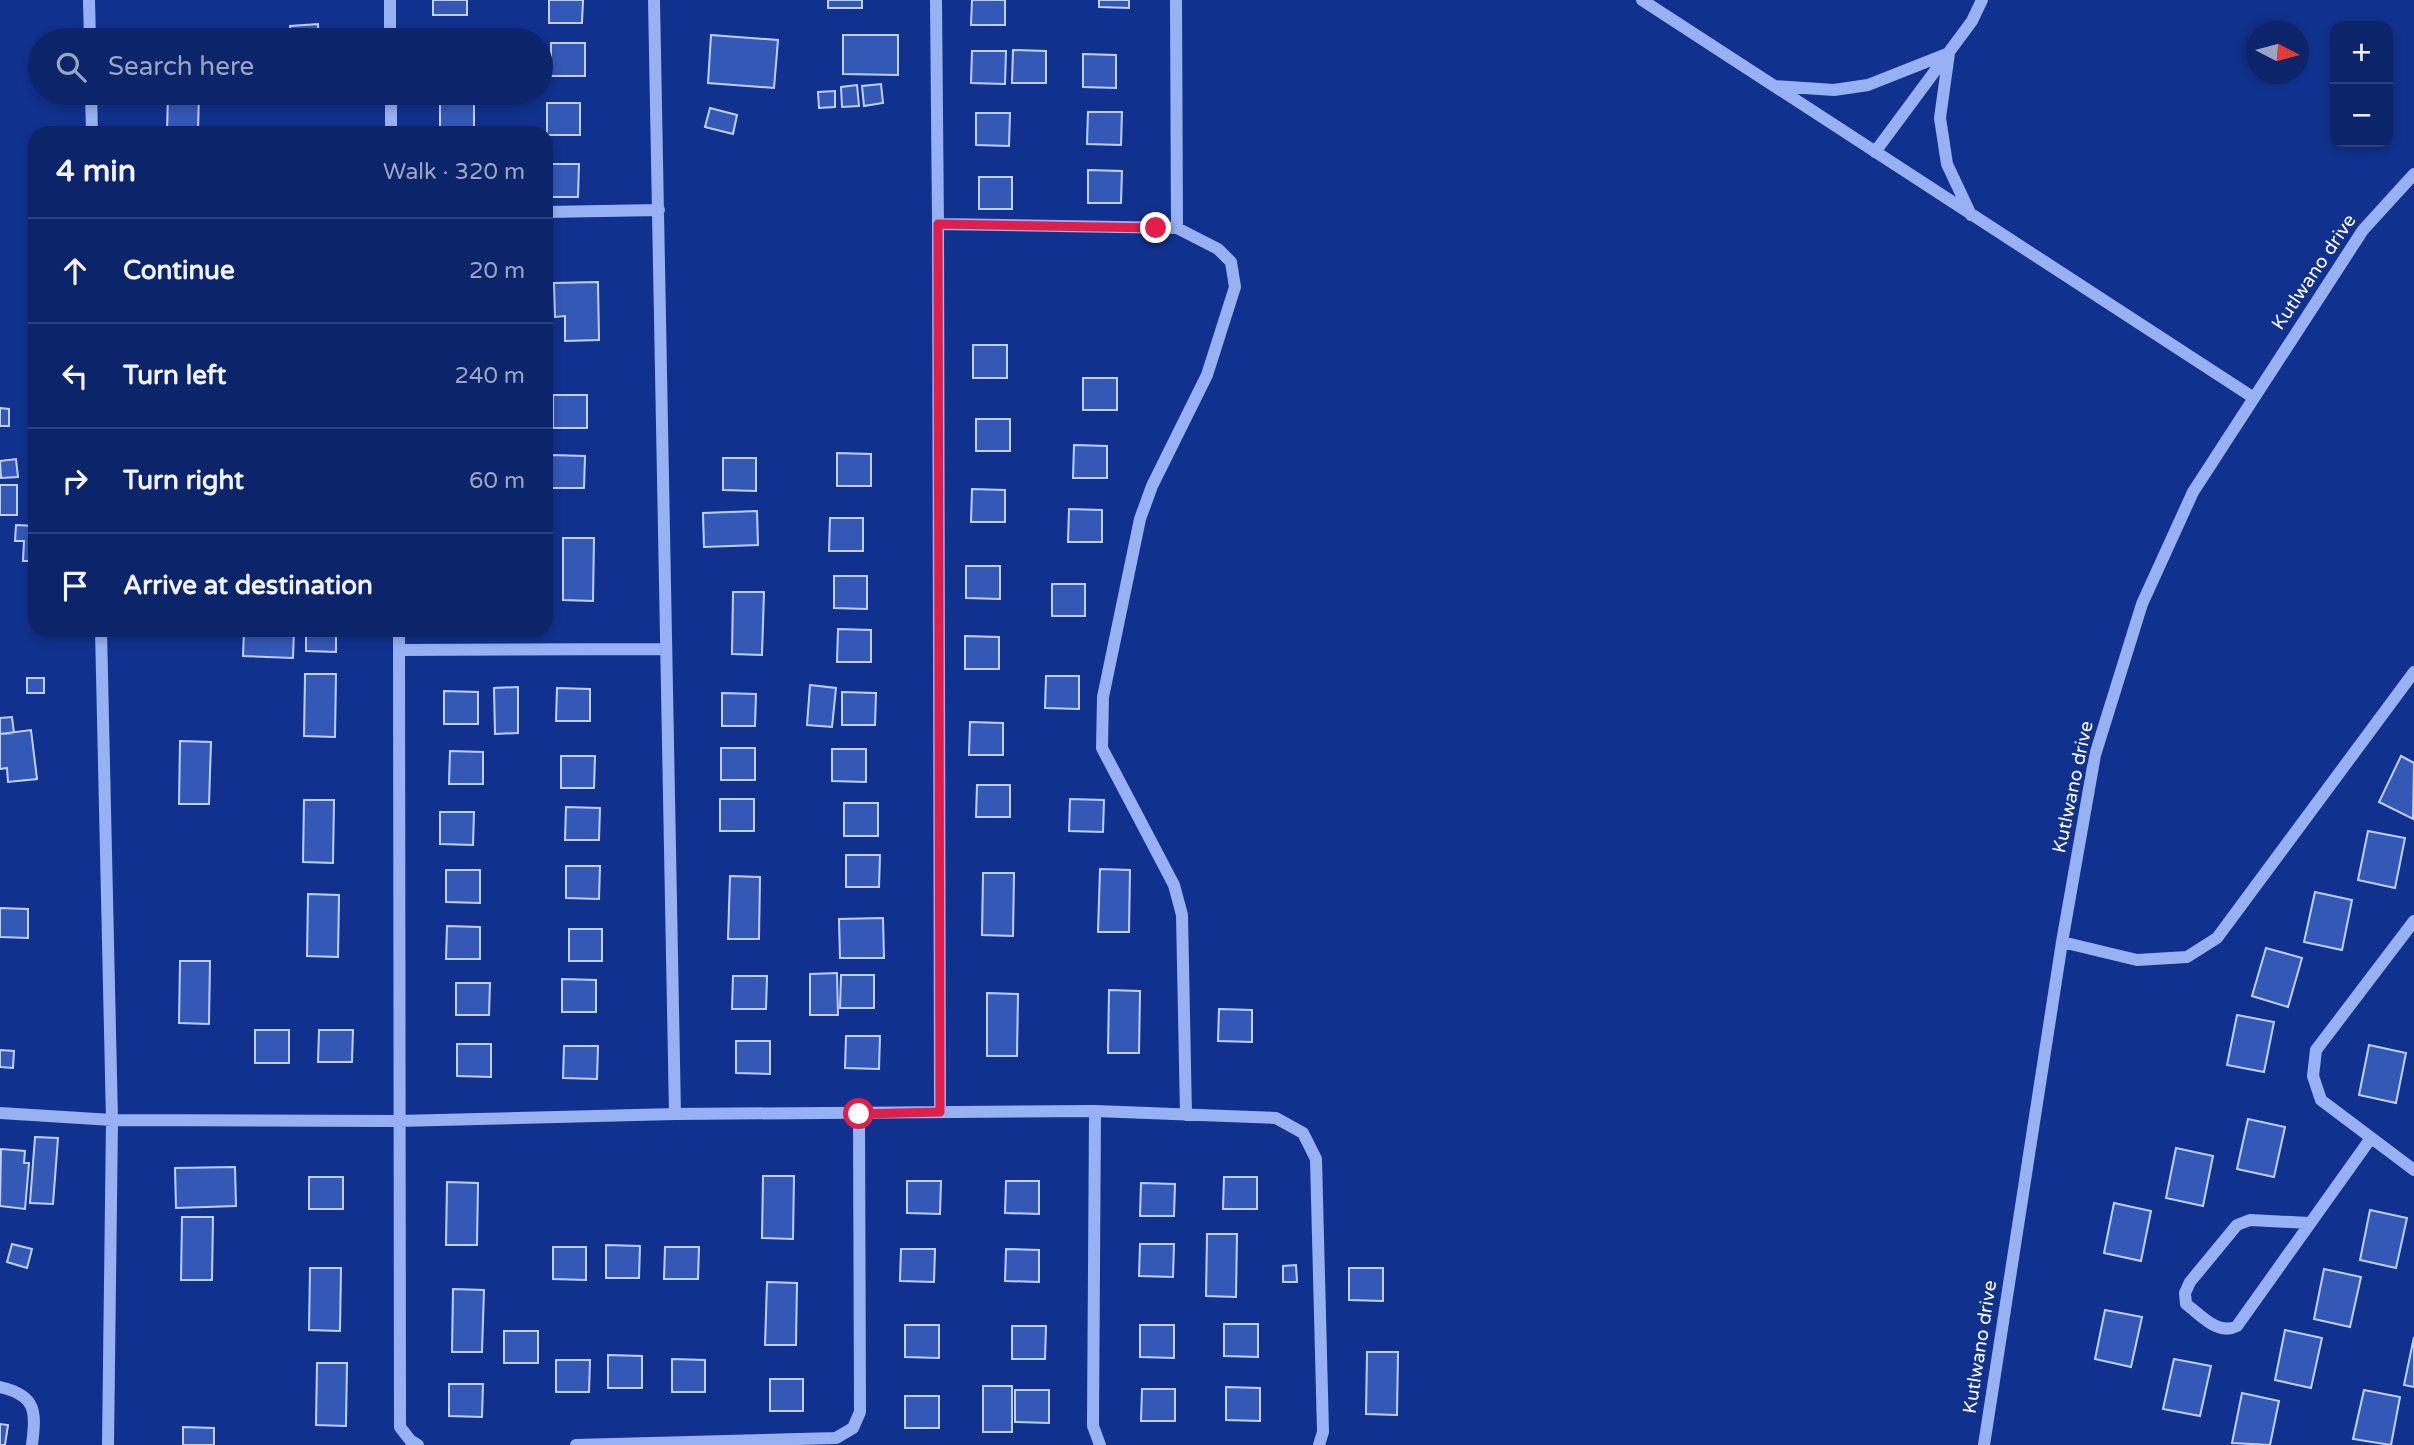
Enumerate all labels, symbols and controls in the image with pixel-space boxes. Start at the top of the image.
north arrow [2246,21,2309,84]
map controls [2330,21,2393,147]
button: + [2330,21,2393,84]
search box [28,28,553,105]
icon: search [52,48,90,86]
text: Search here [108,51,254,82]
button: − [2330,84,2393,147]
text: 4 min [56,153,136,190]
text: Walk · 320 m [383,158,525,186]
street label: Kutlwano drive [2267,210,2361,334]
route end [1140,212,1171,243]
icon: ahead [56,252,94,290]
text: Continue [123,255,235,286]
text: 20 m [469,257,525,285]
icon: left [56,357,94,395]
text: Turn left [123,360,226,391]
text: 240 m [455,362,525,390]
icon: right [56,462,94,500]
text: Turn right [123,465,244,496]
text: 60 m [469,467,525,495]
icon: arrive [56,567,94,605]
text: Arrive at destination [123,570,373,601]
street label: Kutlwano drive [2048,719,2098,855]
route start [843,1098,874,1129]
street label: Kutlwano drive [1959,1279,2001,1415]

